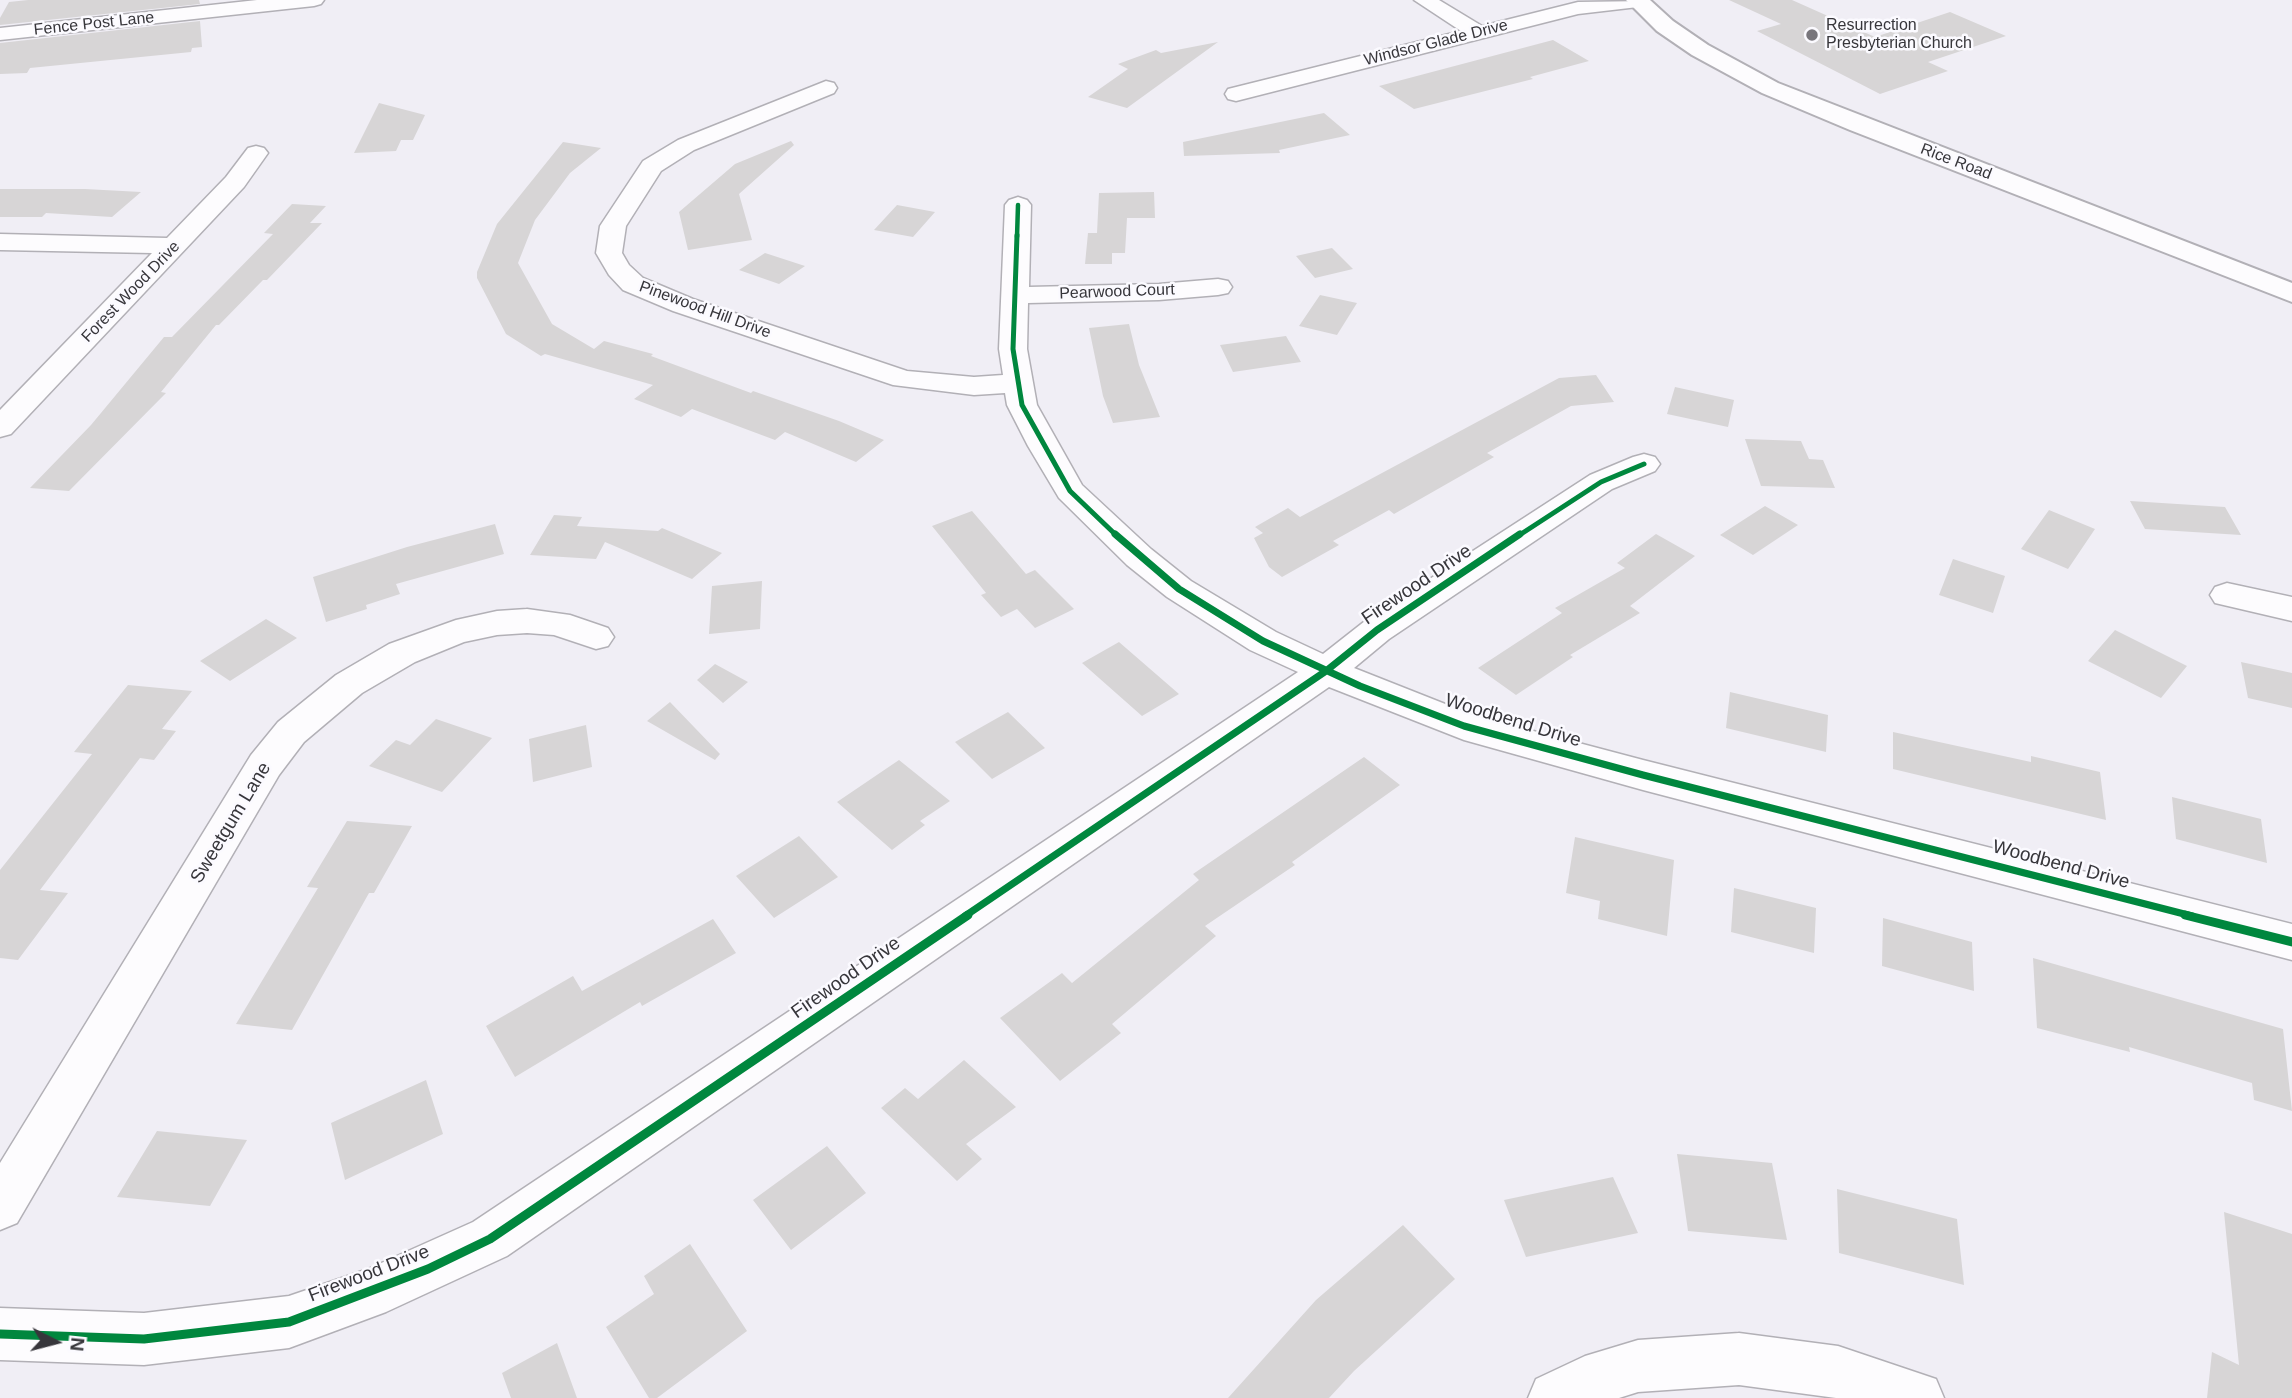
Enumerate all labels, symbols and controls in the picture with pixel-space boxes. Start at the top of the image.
street label: Fence Post Lane [33,8,155,40]
street label: Windsor Glade Drive [1362,16,1510,70]
place label: Resurrection Presbyterian Church [1826,16,1972,54]
marker: Resurrection Presbyterian Church [1804,27,1820,43]
street label: Rice Road [1918,140,1994,184]
street label: Forest Wood Drive [78,237,184,347]
street label: Pinewood Hill Drive [637,277,773,343]
street label: Pearwood Court [1059,280,1175,304]
street label: Firewood Drive [1358,540,1476,630]
street label: Woodbend Drive [1442,689,1584,753]
street label: Sweetgum Lane [186,758,276,888]
street label: Woodbend Drive [1990,836,2132,894]
street label: Firewood Drive [787,932,905,1024]
street label: Firewood Drive [305,1240,433,1308]
north arrow [21,1307,91,1377]
text: N [66,1336,89,1352]

